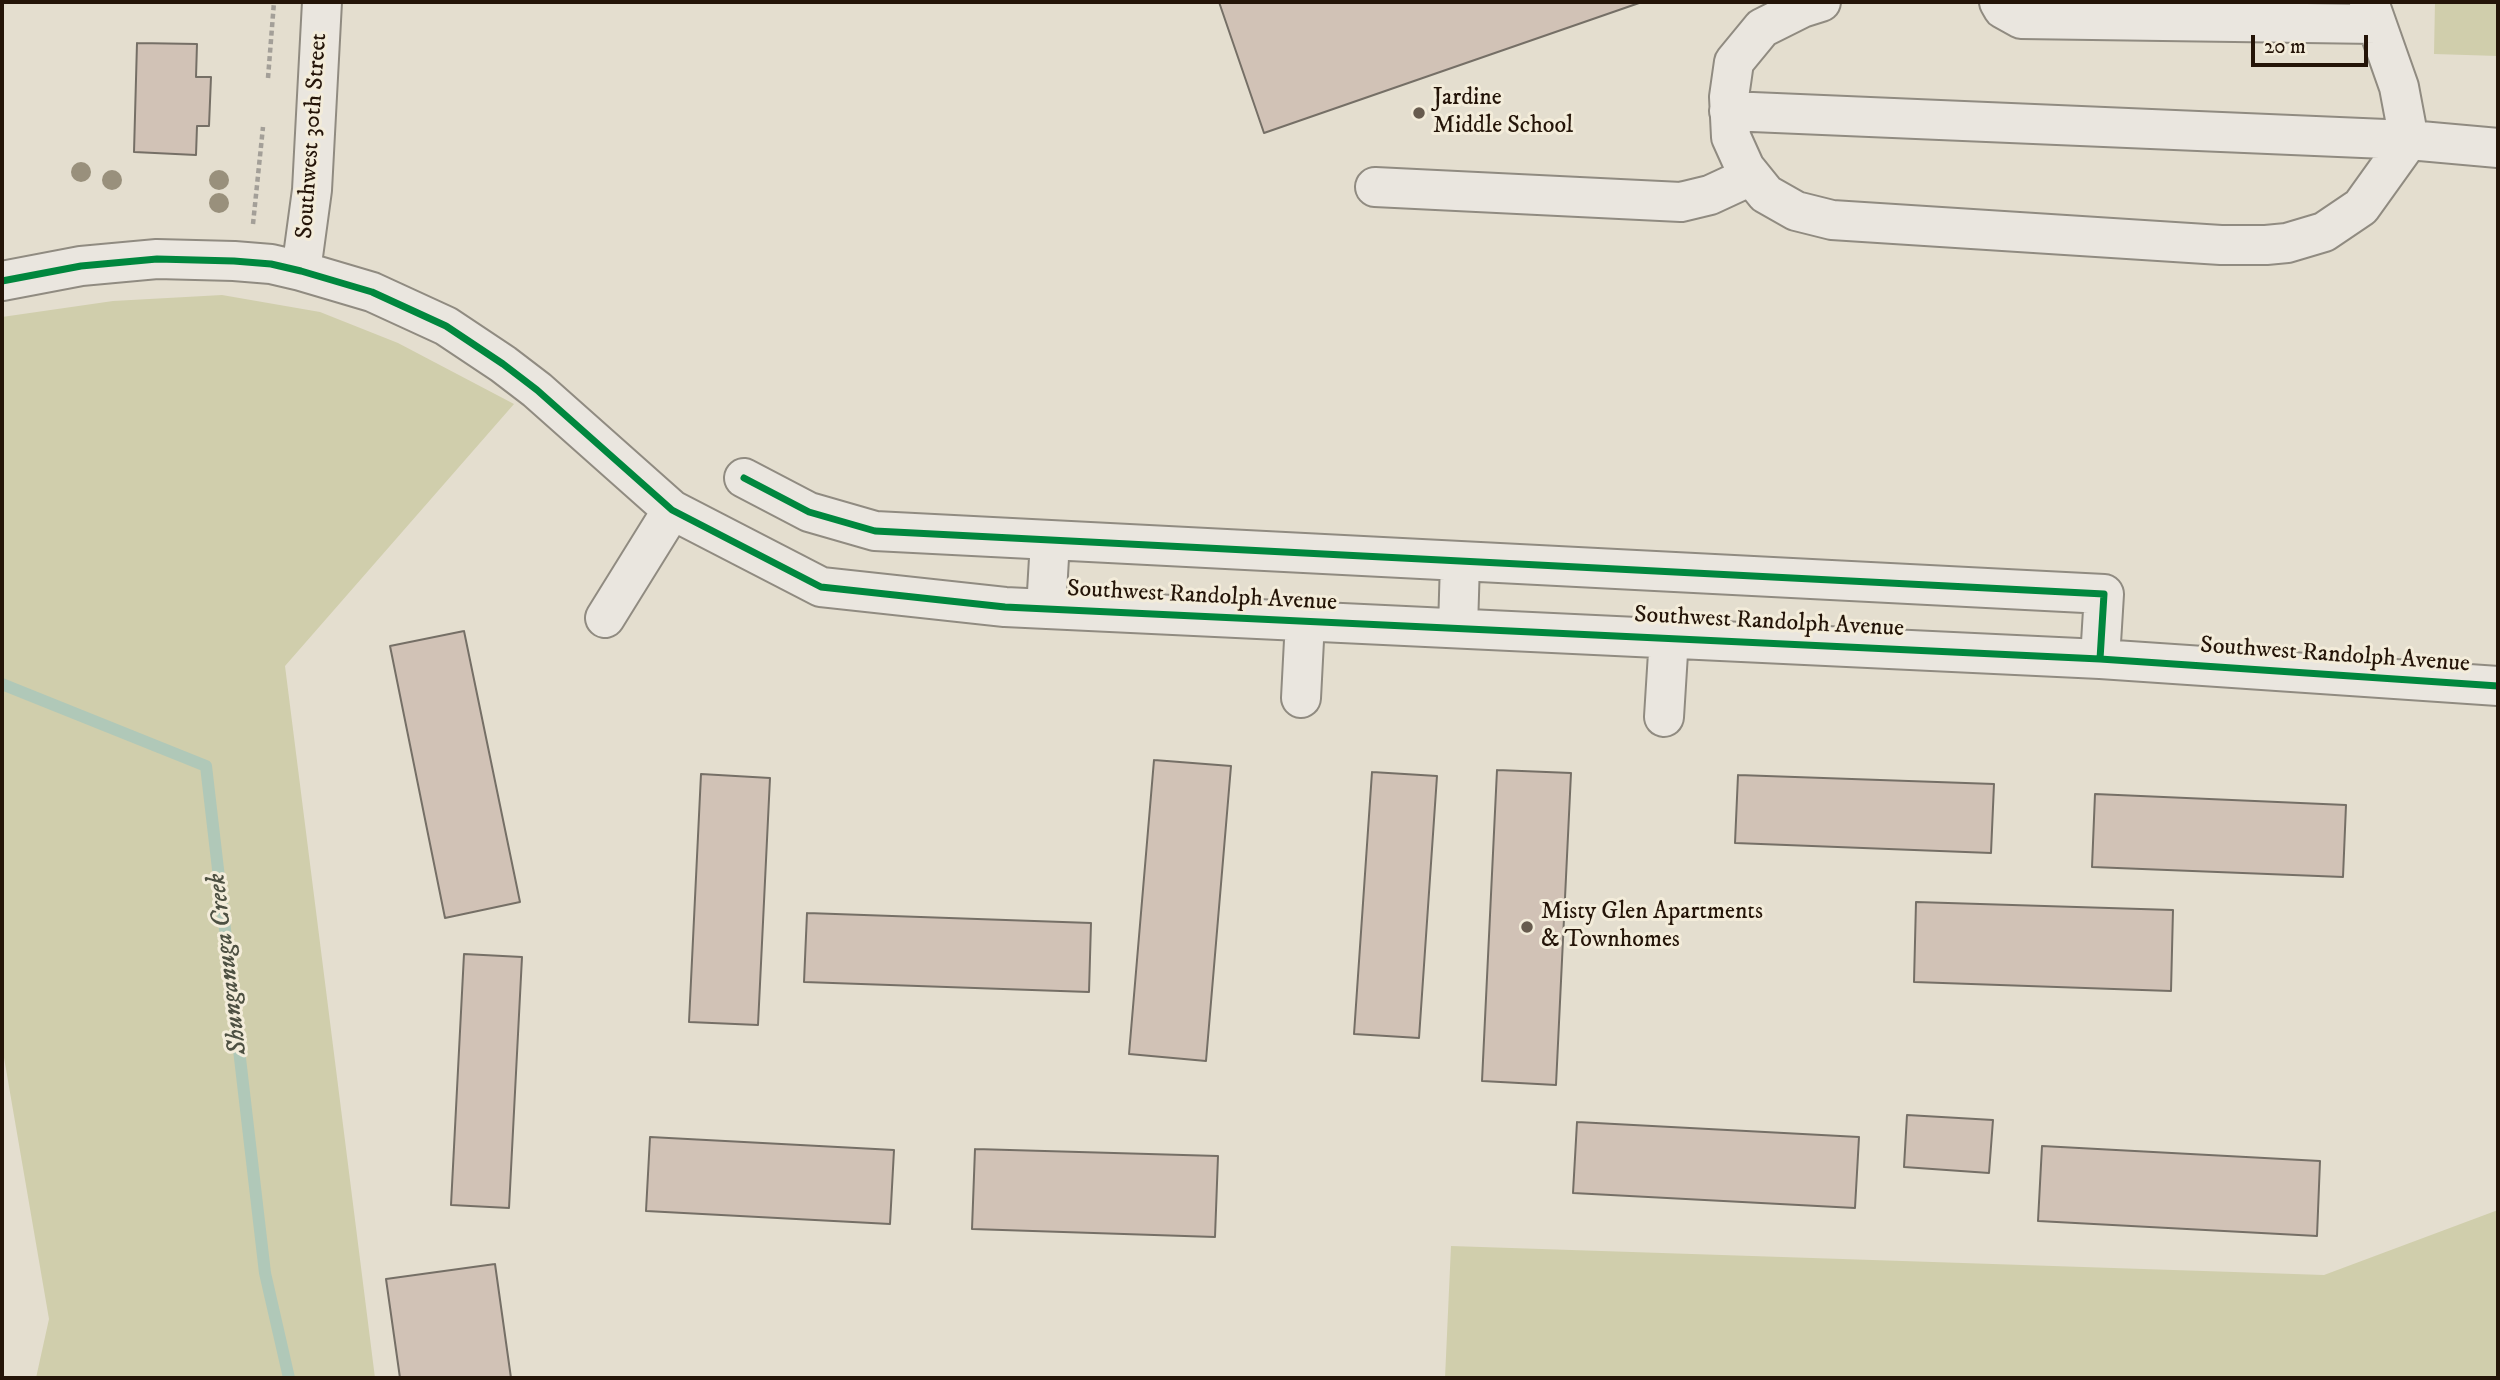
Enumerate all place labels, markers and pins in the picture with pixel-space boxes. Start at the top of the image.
place label: Jardine Middle School [1433,85,1573,141]
marker: Jardine Middle School [1411,105,1427,121]
place label: Misty Glen Apartments & Townhomes [1541,899,1763,955]
marker: Misty Glen Apartments & Townhomes [1519,919,1535,935]

